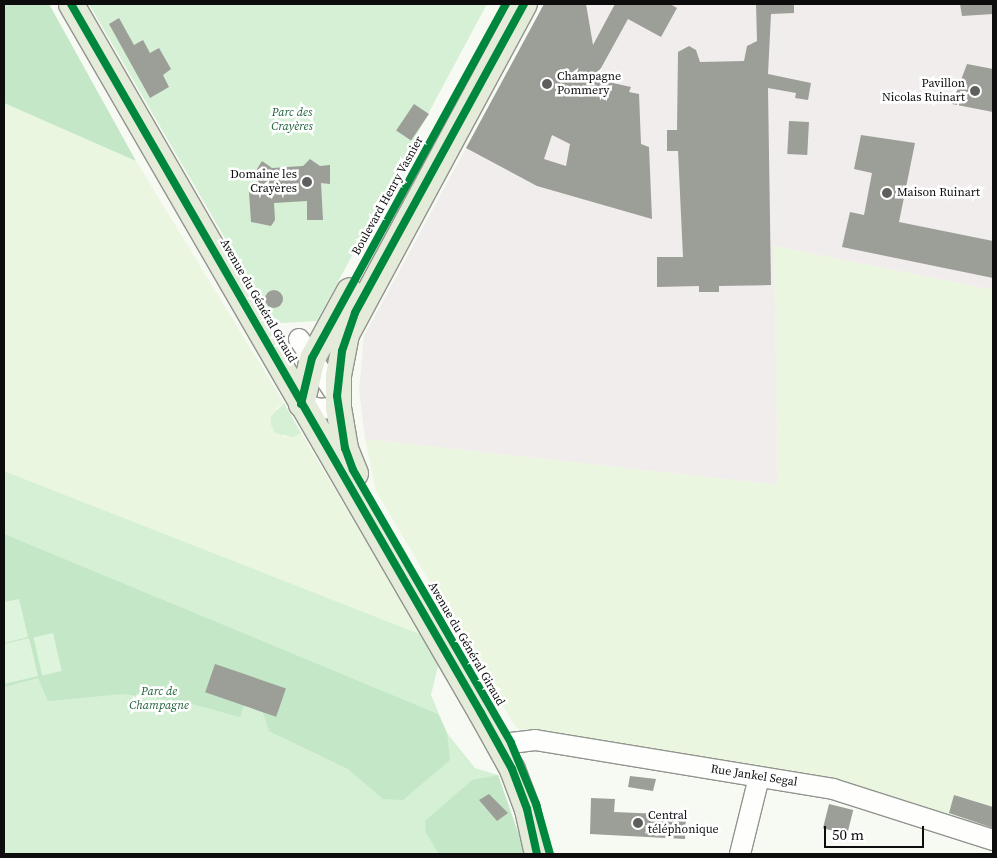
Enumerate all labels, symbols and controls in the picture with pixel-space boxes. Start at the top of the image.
place label: Champagne Pommery [557,70,621,98]
place label: Pavillon Nicolas Ruinart [882,77,965,105]
marker: Champagne Pommery [541,78,553,90]
marker: Pavillon Nicolas Ruinart [969,85,981,97]
park label: Parc des Crayères [271,106,313,134]
street label: Boulevard Henry Vasnier [349,134,427,258]
place label: Domaine les Crayères [230,168,297,196]
marker: Domaine les Crayères [301,176,313,188]
place label: Maison Ruinart [897,186,980,200]
marker: Maison Ruinart [881,187,893,199]
street label: Avenue du Général Giraud [217,237,299,365]
street label: Avenue du Général Giraud [425,580,507,708]
park label: Parc de Champagne [129,685,189,713]
street label: Rue Jankel Segal [710,762,798,790]
place label: Central téléphonique [648,809,719,837]
scale bar [827,816,927,848]
marker: Central téléphonique [632,817,644,829]
text: 50 m [832,824,864,845]

